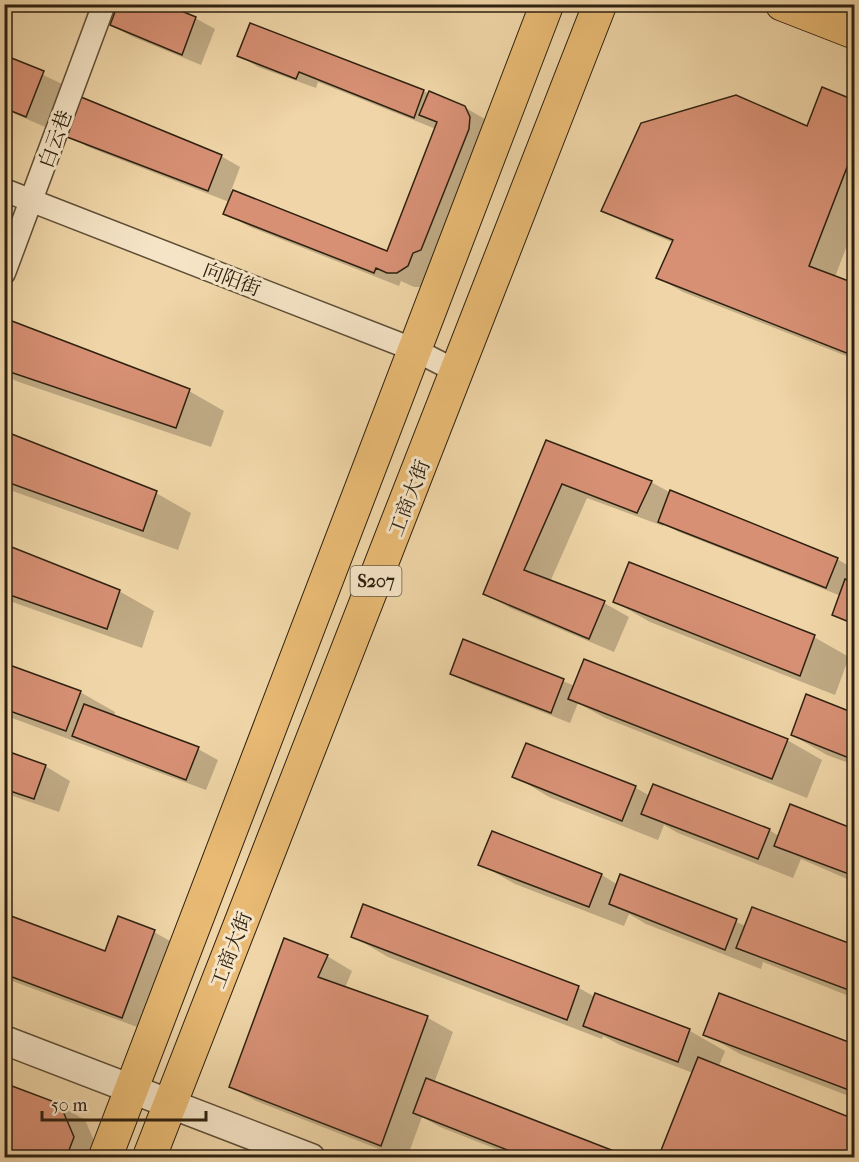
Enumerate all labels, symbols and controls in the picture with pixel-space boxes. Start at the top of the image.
street label: 白云巷 [34,107,77,171]
street label: 向阳街 [200,258,264,301]
street label: 工商大街 [384,457,435,540]
road number: S207 [350,566,401,596]
street label: 工商大街 [206,909,257,992]
scale bar [42,1084,206,1122]
text: 50 m [51,1095,88,1116]

